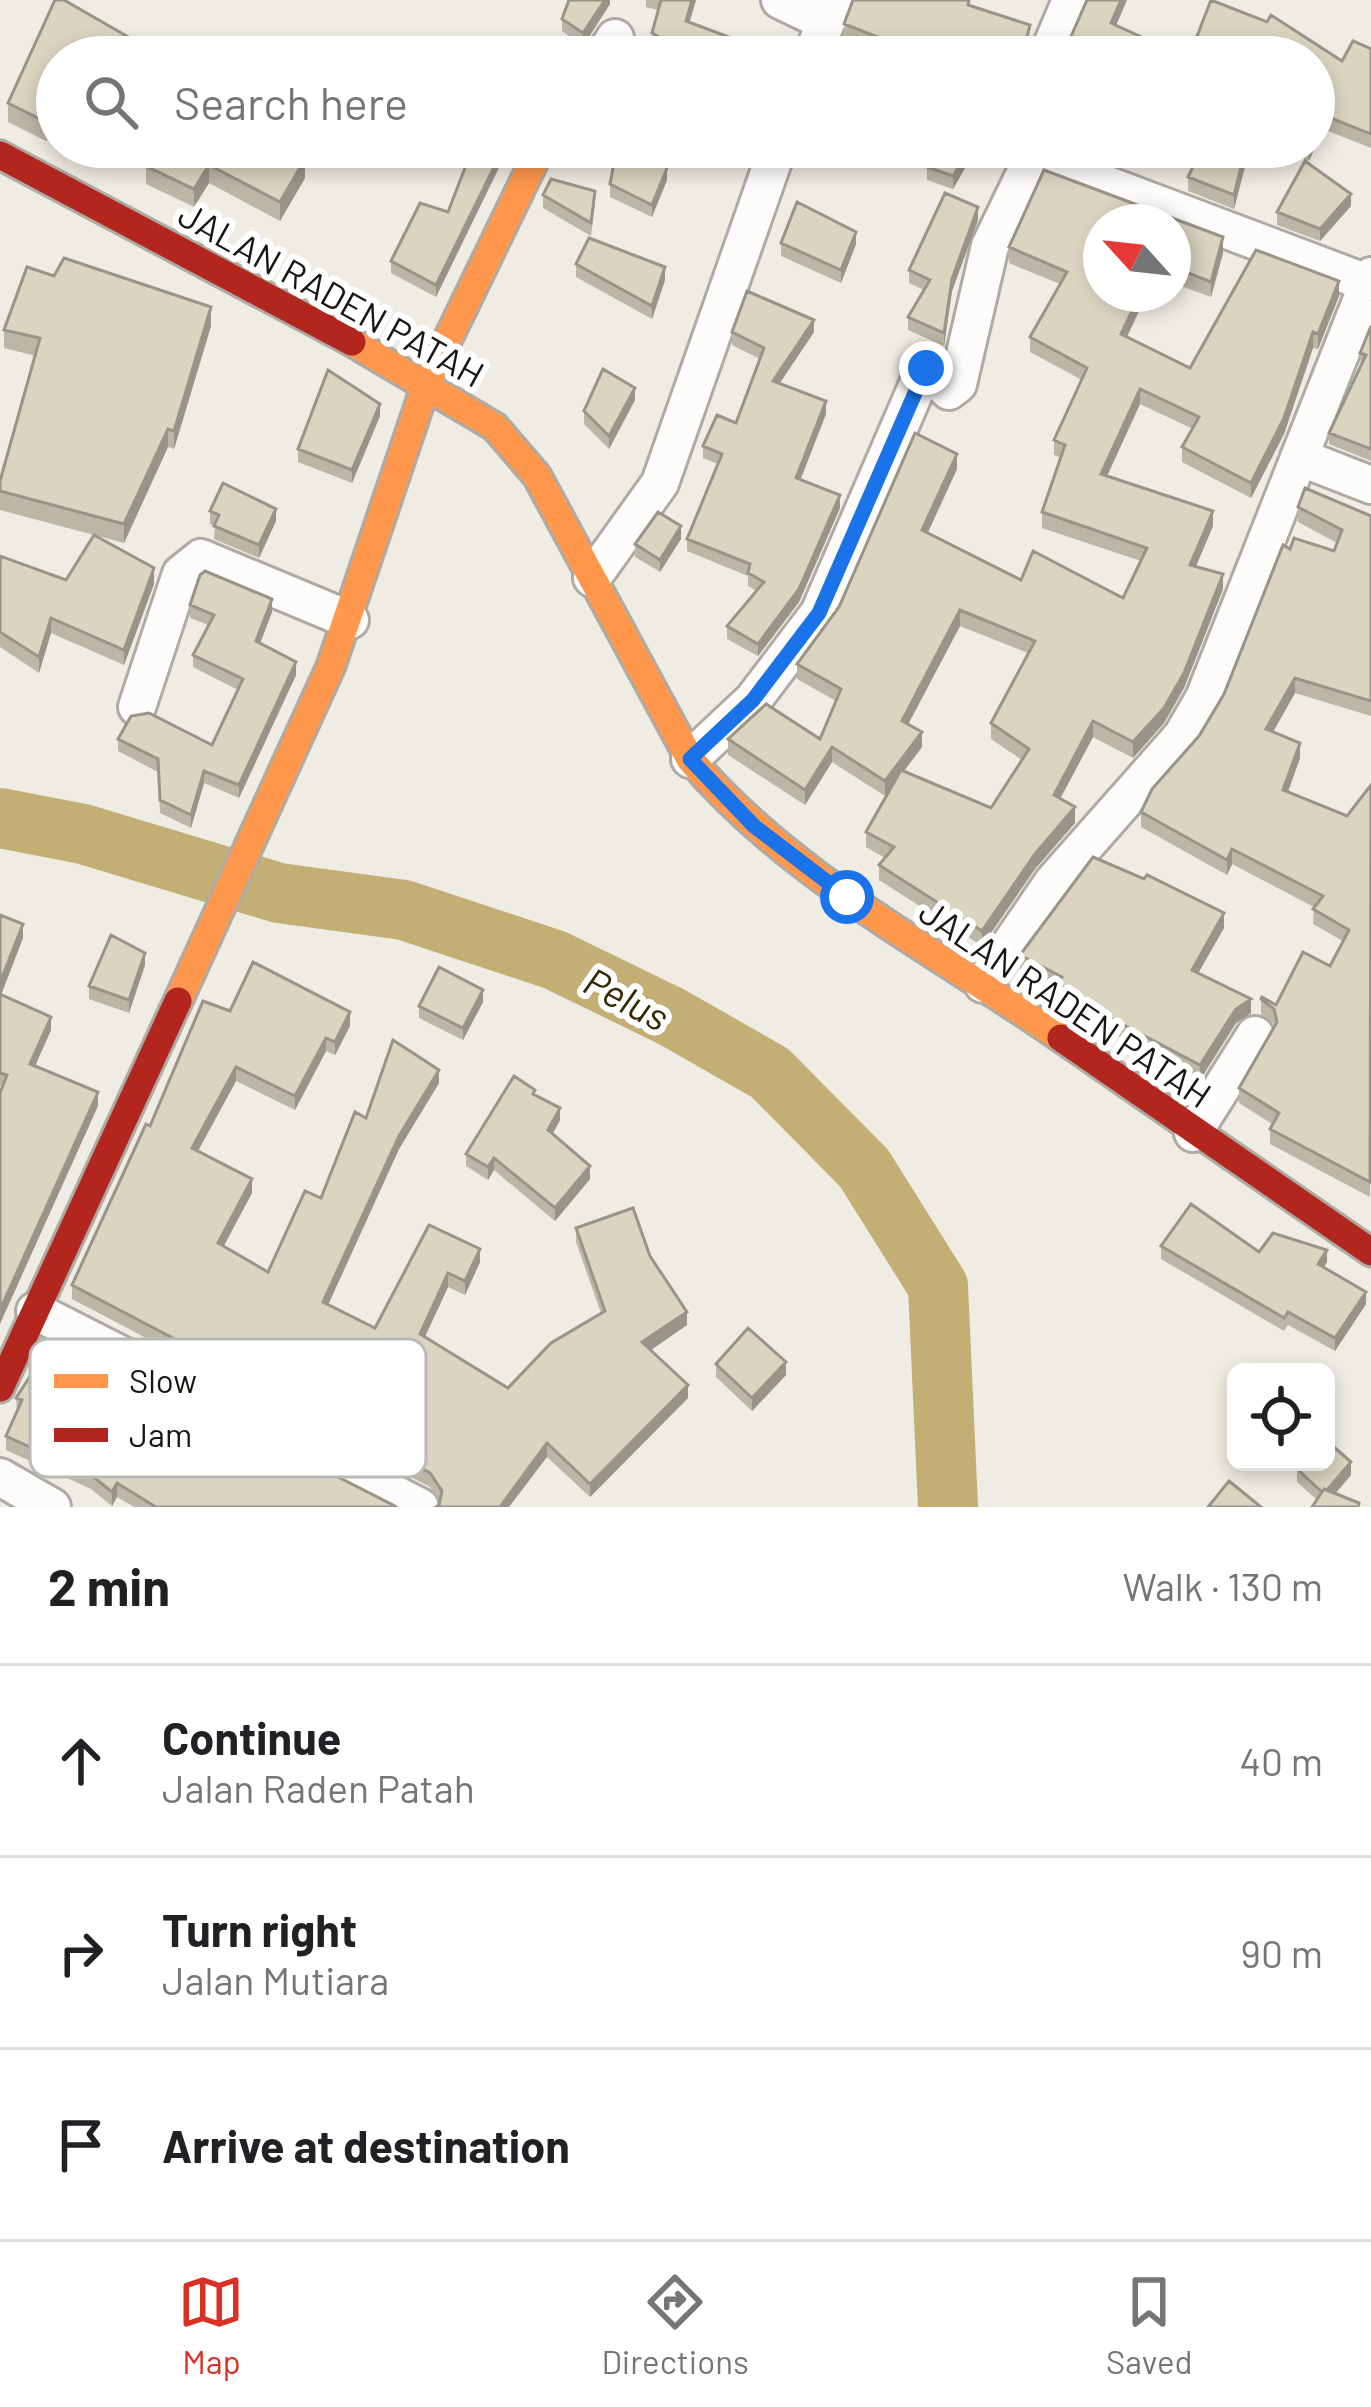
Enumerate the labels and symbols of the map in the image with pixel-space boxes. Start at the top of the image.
street label: JALAN RADEN PATAH [172,191,492,395]
north arrow [1083,204,1191,312]
route end [899,341,953,395]
route start [820,870,874,924]
street label: JALAN RADEN PATAH [912,888,1220,1116]
water label: Pelus [577,956,677,1040]
legend [30,1339,426,1477]
text: Slow [129,1360,197,1400]
text: Jam [129,1414,192,1454]

